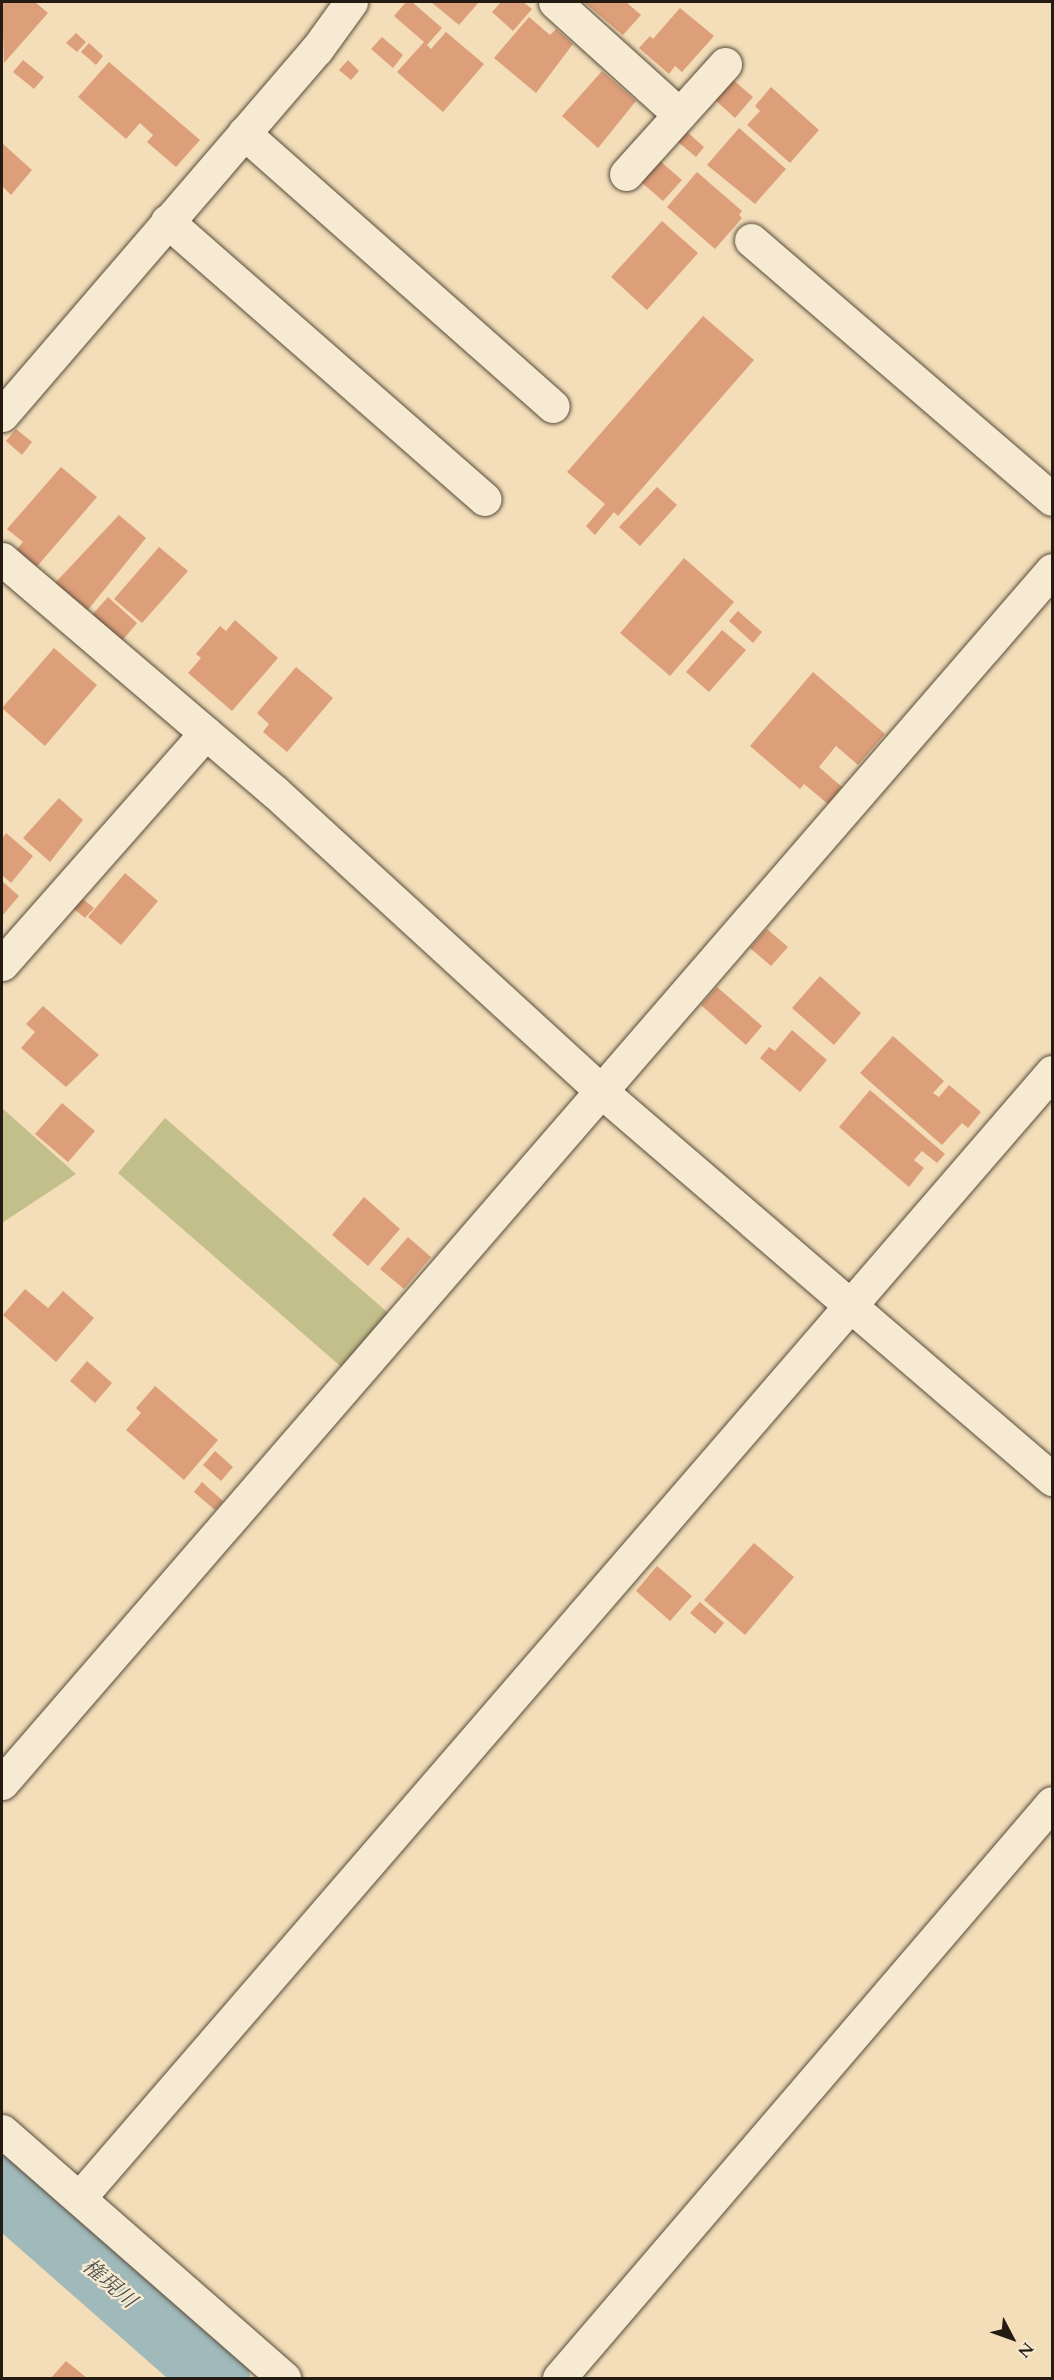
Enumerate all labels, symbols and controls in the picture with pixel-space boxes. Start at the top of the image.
water label: 権現川 [77,2254,141,2314]
north arrow [982,2308,1042,2368]
text: N [1013,2337,1038,2362]

